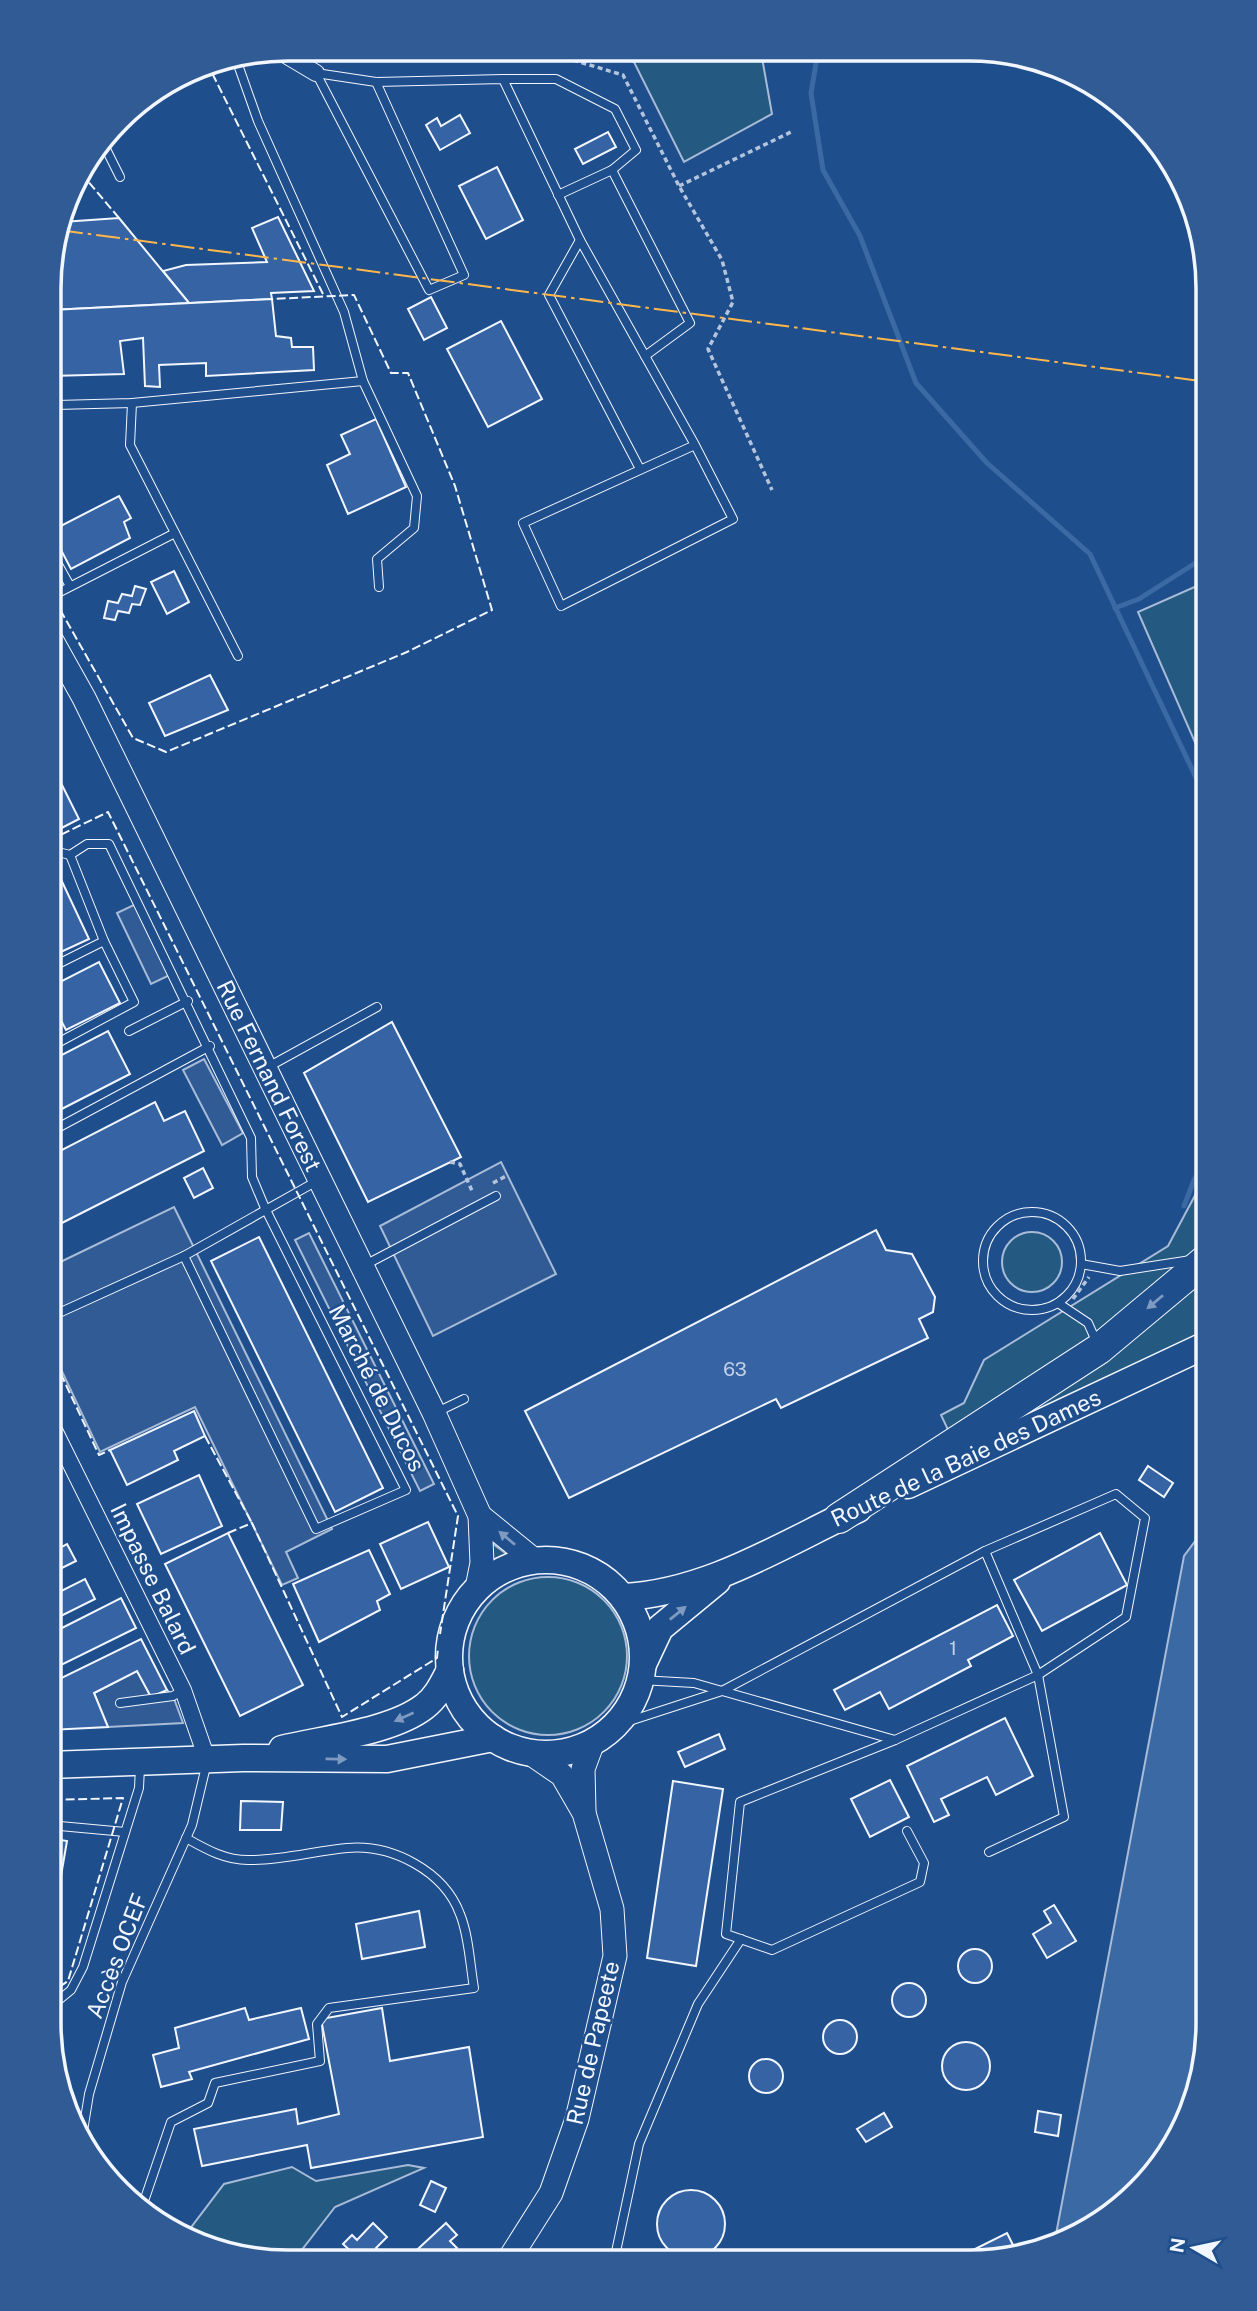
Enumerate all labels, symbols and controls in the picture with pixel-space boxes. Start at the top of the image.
street label: Rue Fernand Forest [211,976,327,1176]
one-way arrow [1147,1294,1164,1309]
street label: Marché de Ducos [324,1300,431,1476]
house number: 63 [723,1358,747,1380]
street label: Route de la Baie des Dames [827,1383,1105,1532]
street label: Impasse Balard [105,1499,202,1659]
one-way arrow [498,1530,516,1546]
one-way arrow [668,1606,686,1621]
house number: 1 [949,1637,957,1659]
one-way arrow [394,1711,414,1723]
one-way arrow [325,1753,347,1765]
street label: Accès OCEF [80,1890,153,2022]
street label: Rue de Papeete [561,1958,624,2127]
north arrow [1159,2213,1229,2283]
text: N [1165,2236,1189,2254]

